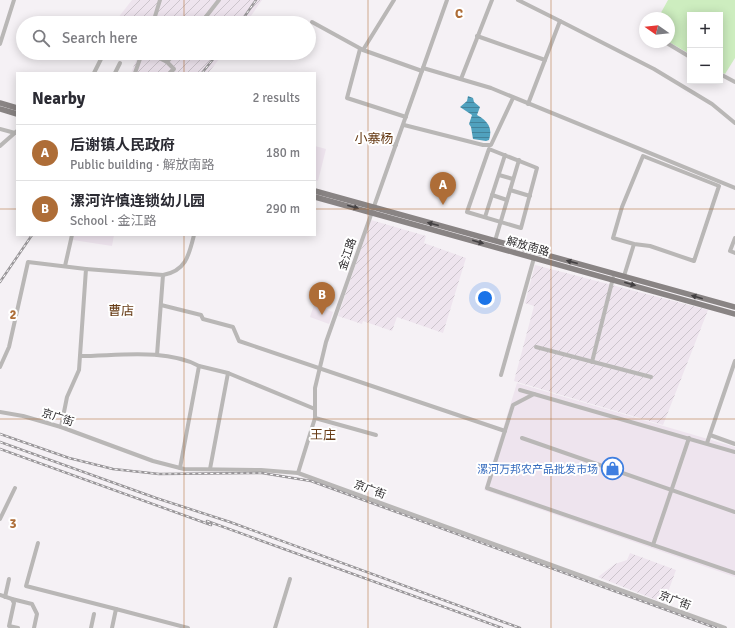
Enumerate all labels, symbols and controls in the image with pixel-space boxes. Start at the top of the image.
text: C [455,6,463,22]
north arrow [639,12,675,48]
map controls [687,12,723,84]
button: + [687,12,723,48]
search box [16,16,316,60]
icon: search [30,27,52,49]
text: Search here [62,29,138,47]
button: − [687,48,723,84]
text: Nearby [32,88,85,109]
text: 2 results [252,90,300,106]
district label: 小寨杨 [354,131,394,147]
text: 后谢镇人民政府 [70,136,175,154]
text: A [41,145,49,161]
text: 180 m [266,145,300,161]
text: Public building · 解放南路 [70,157,215,173]
pin: A [430,172,456,205]
text: 漯河许慎连锁幼儿园 [70,192,205,210]
text: B [41,201,49,217]
text: 290 m [266,201,300,217]
one-way arrow [347,204,359,210]
text: School · 金江路 [70,213,156,229]
one-way arrow [427,220,440,226]
street label: 解放南路 [505,234,551,259]
street label: 金江路 [336,236,359,272]
one-way arrow [472,239,484,245]
one-way arrow [566,259,578,265]
pin: B [309,282,335,315]
one-way arrow [624,282,636,288]
your location [475,288,495,308]
one-way arrow [691,294,703,300]
district label: 曹店 [108,303,134,319]
text: 2 [9,307,17,323]
street label: 京广街 [40,406,76,429]
district label: 王庄 [310,427,336,443]
shop icon: 漯河万邦农产品批发市场 [600,456,626,482]
place label: 漯河万邦农产品批发市场 [477,463,598,476]
street label: 京广街 [352,478,388,501]
text: 3 [9,516,17,532]
street label: 京广街 [657,589,693,612]

